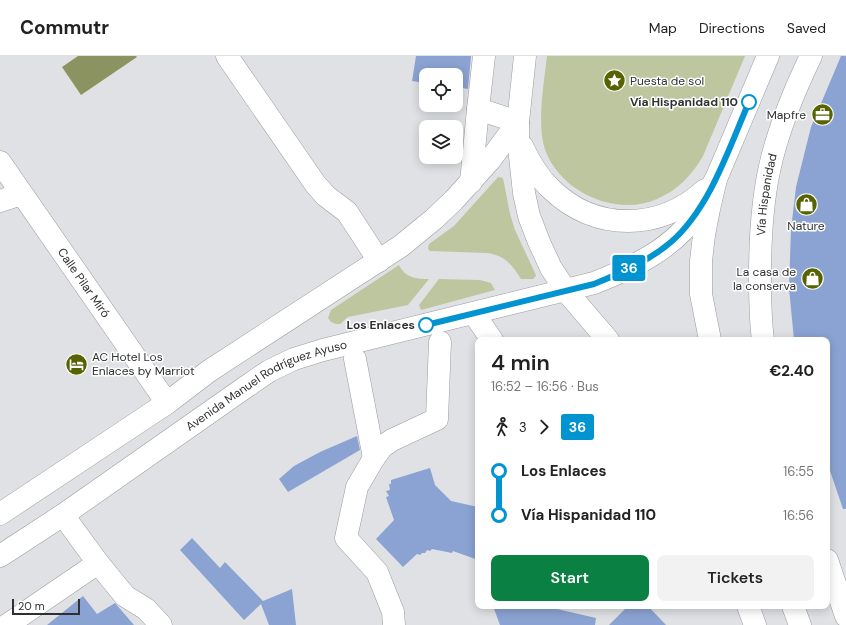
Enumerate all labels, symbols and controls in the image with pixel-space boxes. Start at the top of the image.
text: Commutr [20,15,109,40]
text: Map [649,19,677,37]
text: Directions [699,19,765,37]
text: Saved [787,19,826,37]
map controls [419,68,463,164]
button: locate [419,68,463,112]
place icon: Puesta de sol [601,68,627,94]
place label: Puesta de sol [630,73,704,89]
place label: Vía Hispanidad 110 [630,94,738,110]
marker: Vía Hispanidad 110 [741,94,757,110]
office icon: Mapfre [809,102,835,128]
place label: Mapfre [767,107,806,123]
button: layers [419,120,463,164]
street label: Vía Hispanidad [753,152,781,236]
shop icon: Nature [793,192,819,218]
place label: Nature [787,218,825,234]
street label: Calle Pilar Miró [54,245,114,321]
line badge: 36 [611,255,647,281]
text: 36 [620,259,638,277]
place label: La casa de la conserva [733,264,796,294]
shop icon: La casa de la conserva [799,266,825,292]
place label: Los Enlaces [347,317,415,333]
marker: Los Enlaces [418,317,434,333]
street label: Avenida Manuel Rodríguez Ayuso [183,336,349,434]
text: 4 min [491,348,550,377]
place label: AC Hotel Los Enlaces by Marriot [92,349,195,379]
hotel icon: AC Hotel Los Enlaces by Marriot [63,351,89,377]
text: €2.40 [769,361,814,381]
text: 16:52 – 16:56 · Bus [491,378,599,395]
icon: walk [491,416,513,438]
icon: forward [533,416,555,438]
text: 36 [569,418,586,436]
text: 3 [519,419,527,436]
text: Los Enlaces [521,461,607,481]
text: 16:55 [783,463,814,480]
text: Vía Hispanidad 110 [521,505,656,525]
text: 16:56 [783,507,814,524]
button: Start [491,555,649,601]
button: Tickets [657,555,814,601]
scale bar [12,597,80,616]
text: 20 m [18,599,44,613]

